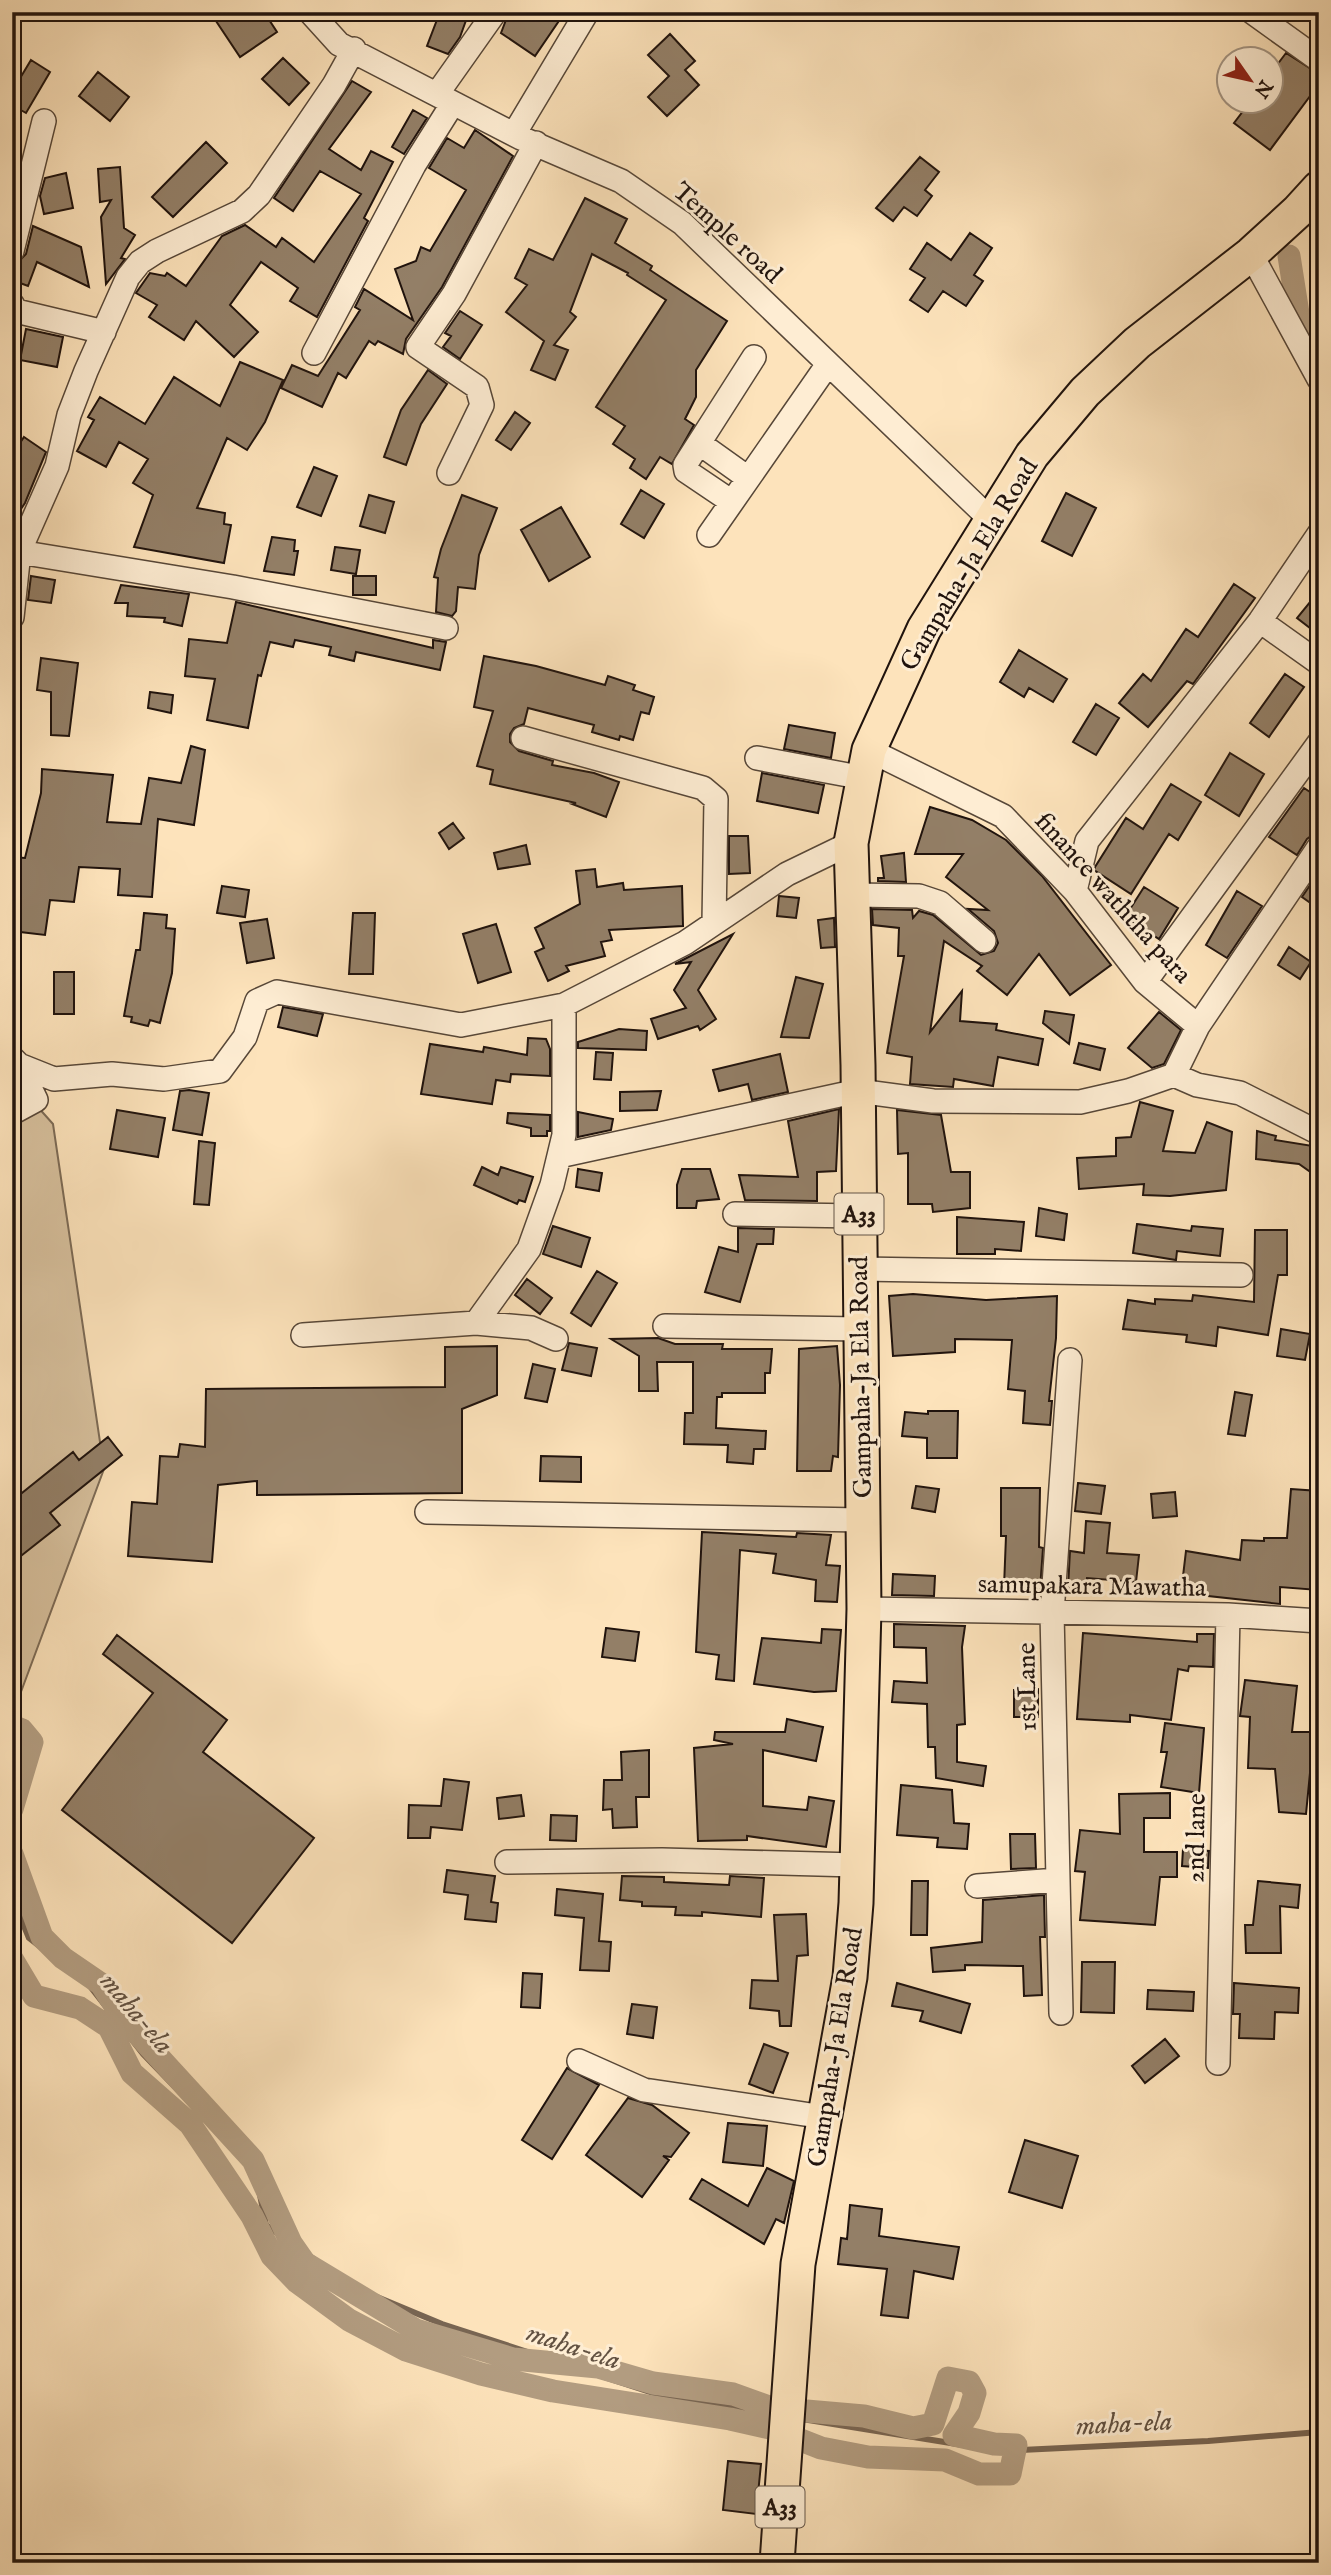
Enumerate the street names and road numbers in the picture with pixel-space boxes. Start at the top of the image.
street label: Temple road [665,175,789,291]
street label: Gampaha-Ja Ela Road [893,452,1046,677]
street label: finance waththa para [1027,805,1199,991]
road number: A33 [834,1194,884,1234]
street label: Gampaha-Ja Ela Road [843,1256,880,1498]
street label: samupakara Mawatha [978,1568,1207,1605]
street label: 1st Lane [1010,1642,1045,1732]
street label: 2nd lane [1179,1793,1214,1883]
street label: Gampaha-Ja Ela Road [800,1925,871,2169]
road number: A33 [756,2486,804,2528]

